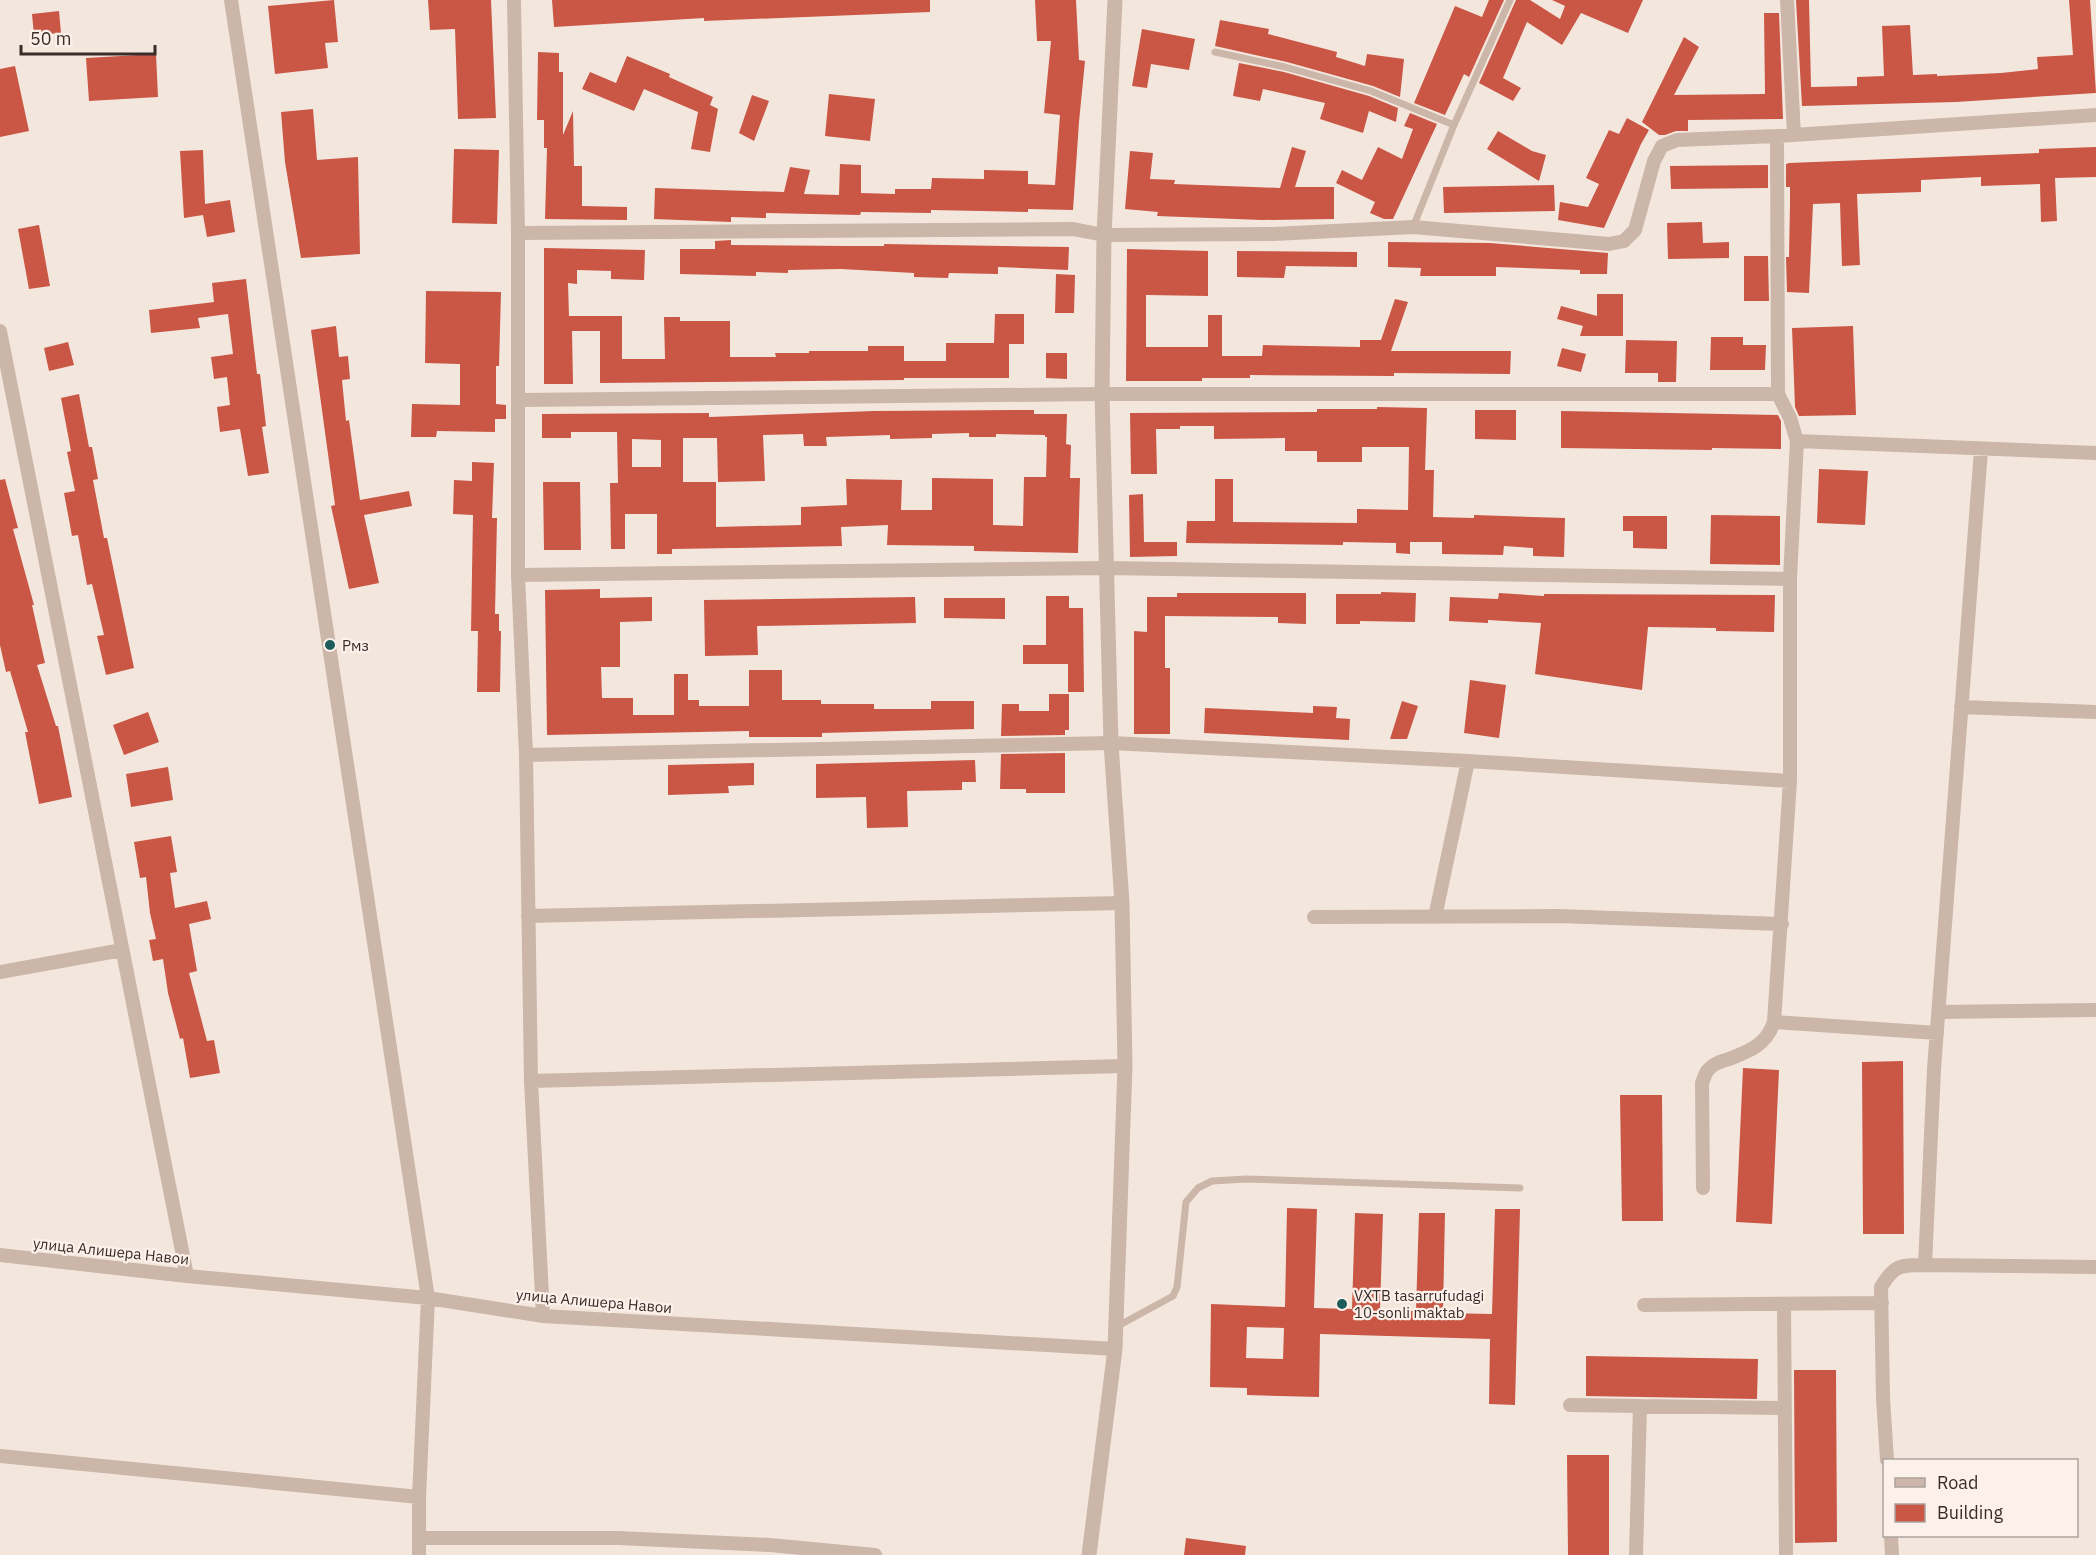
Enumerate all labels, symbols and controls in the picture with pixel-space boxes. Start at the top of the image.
scale bar [21,18,154,56]
text: 50 m [30,27,72,50]
place label: Рмз [342,636,369,655]
marker: Рмз [323,638,337,652]
street label: улица Алишера Навои [32,1233,190,1269]
street label: улица Алишера Навои [515,1285,673,1317]
place label: VXTB tasarrufudagi 10-sonli maktab [1354,1286,1484,1322]
marker: VXTB tasarrufudagi 10-sonli maktab [1335,1297,1349,1311]
legend [1883,1459,2078,1537]
text: Road [1937,1471,1978,1494]
text: Building [1937,1501,2004,1524]

